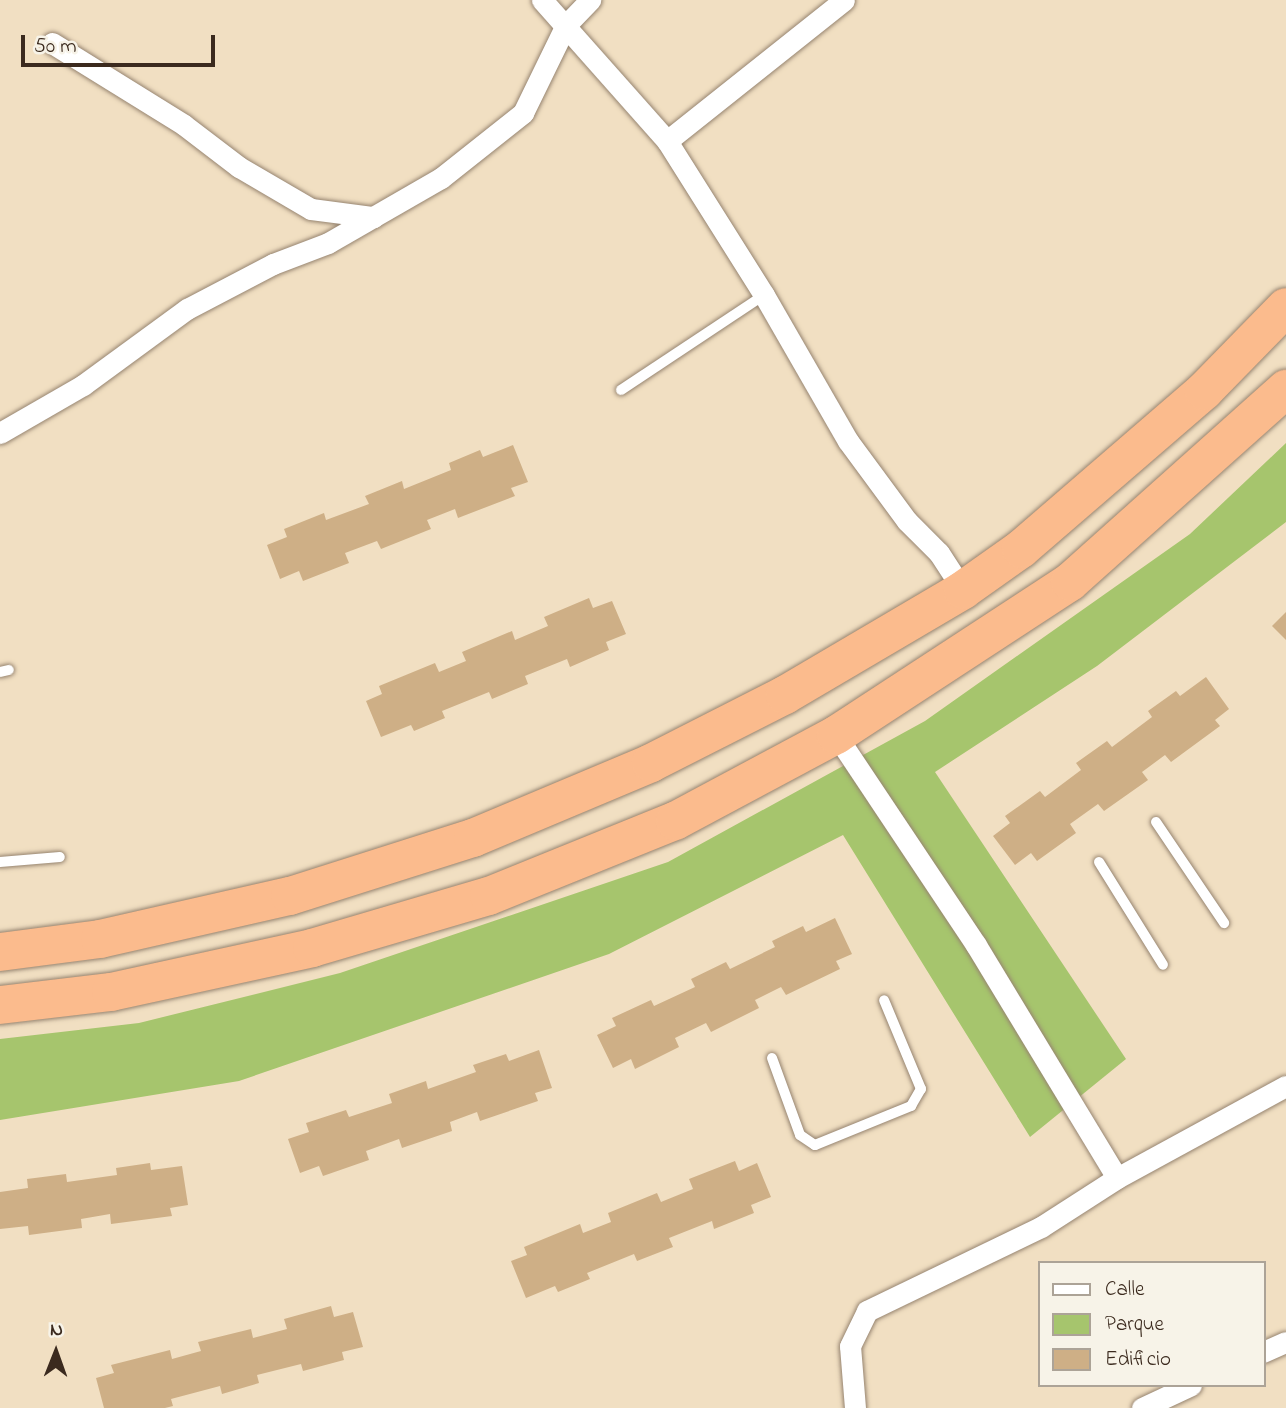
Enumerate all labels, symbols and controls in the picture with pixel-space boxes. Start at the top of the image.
scale bar [24,21,219,65]
text: 50 m [34,32,77,62]
legend [1038,1261,1265,1387]
text: Calle [1105,1275,1144,1305]
text: Parque [1105,1310,1164,1340]
north arrow [21,1317,91,1387]
text: N [50,1317,63,1344]
text: Edificio [1105,1345,1171,1375]

